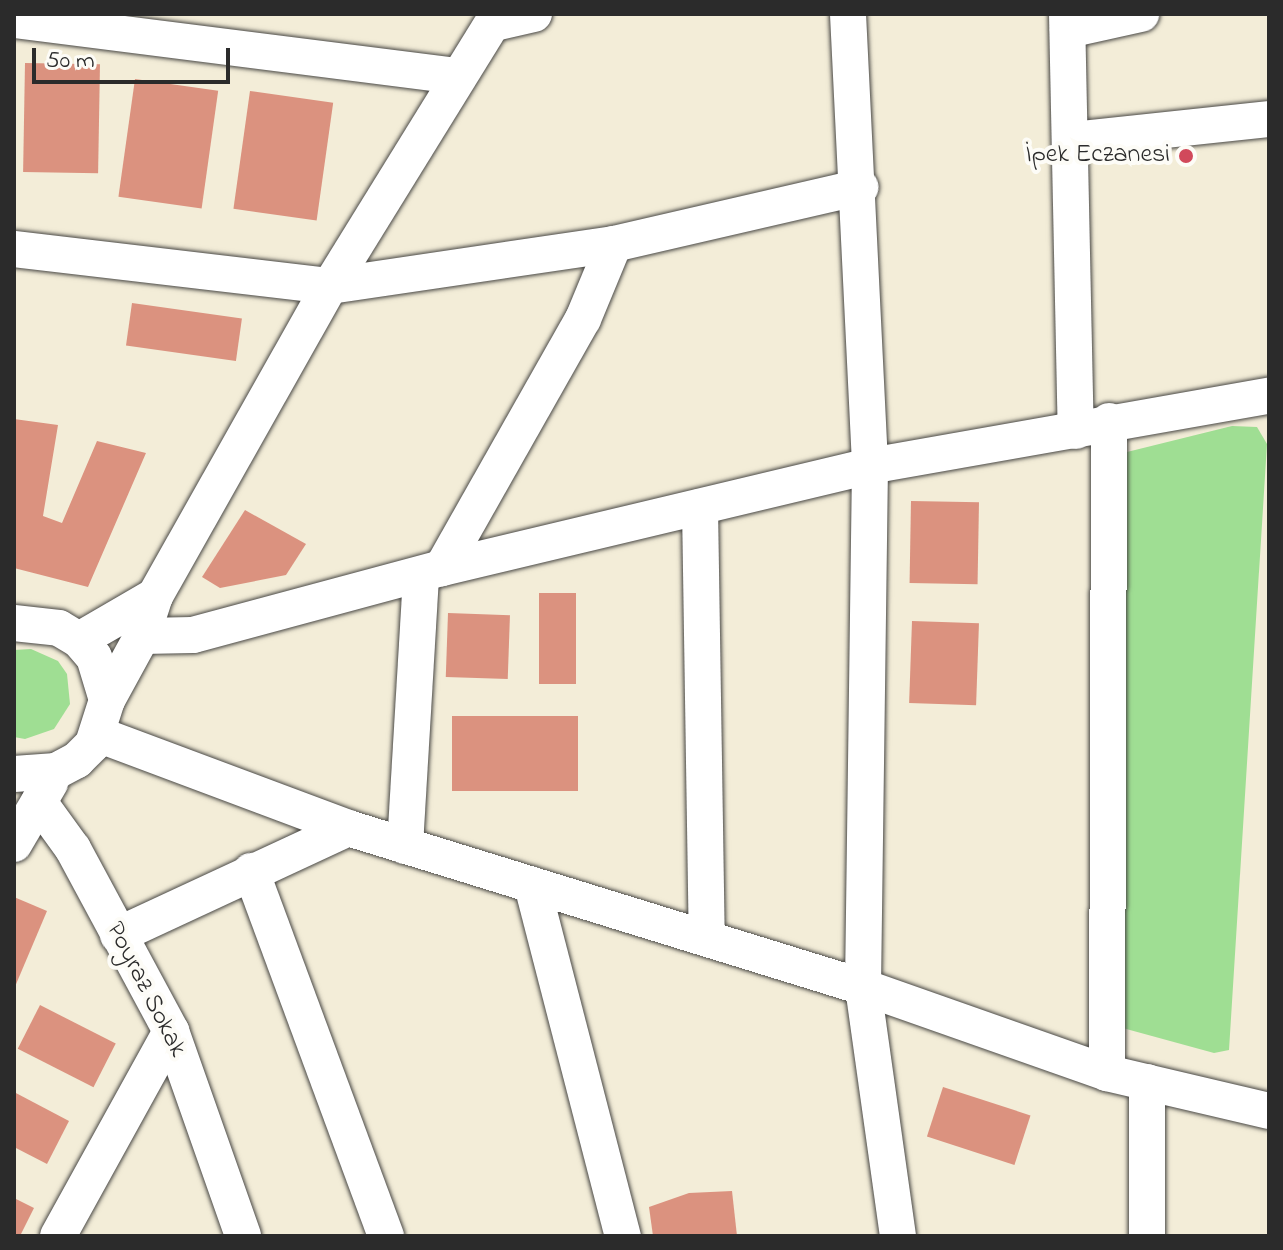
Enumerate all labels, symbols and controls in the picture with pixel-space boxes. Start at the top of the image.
scale bar [36,32,234,82]
text: 50 m [46,44,95,79]
place label: İpek Eczanesi [1026,140,1170,172]
marker: İpek Eczanesi [1177,147,1195,165]
street label: Poyraz Sokak [98,917,192,1063]

